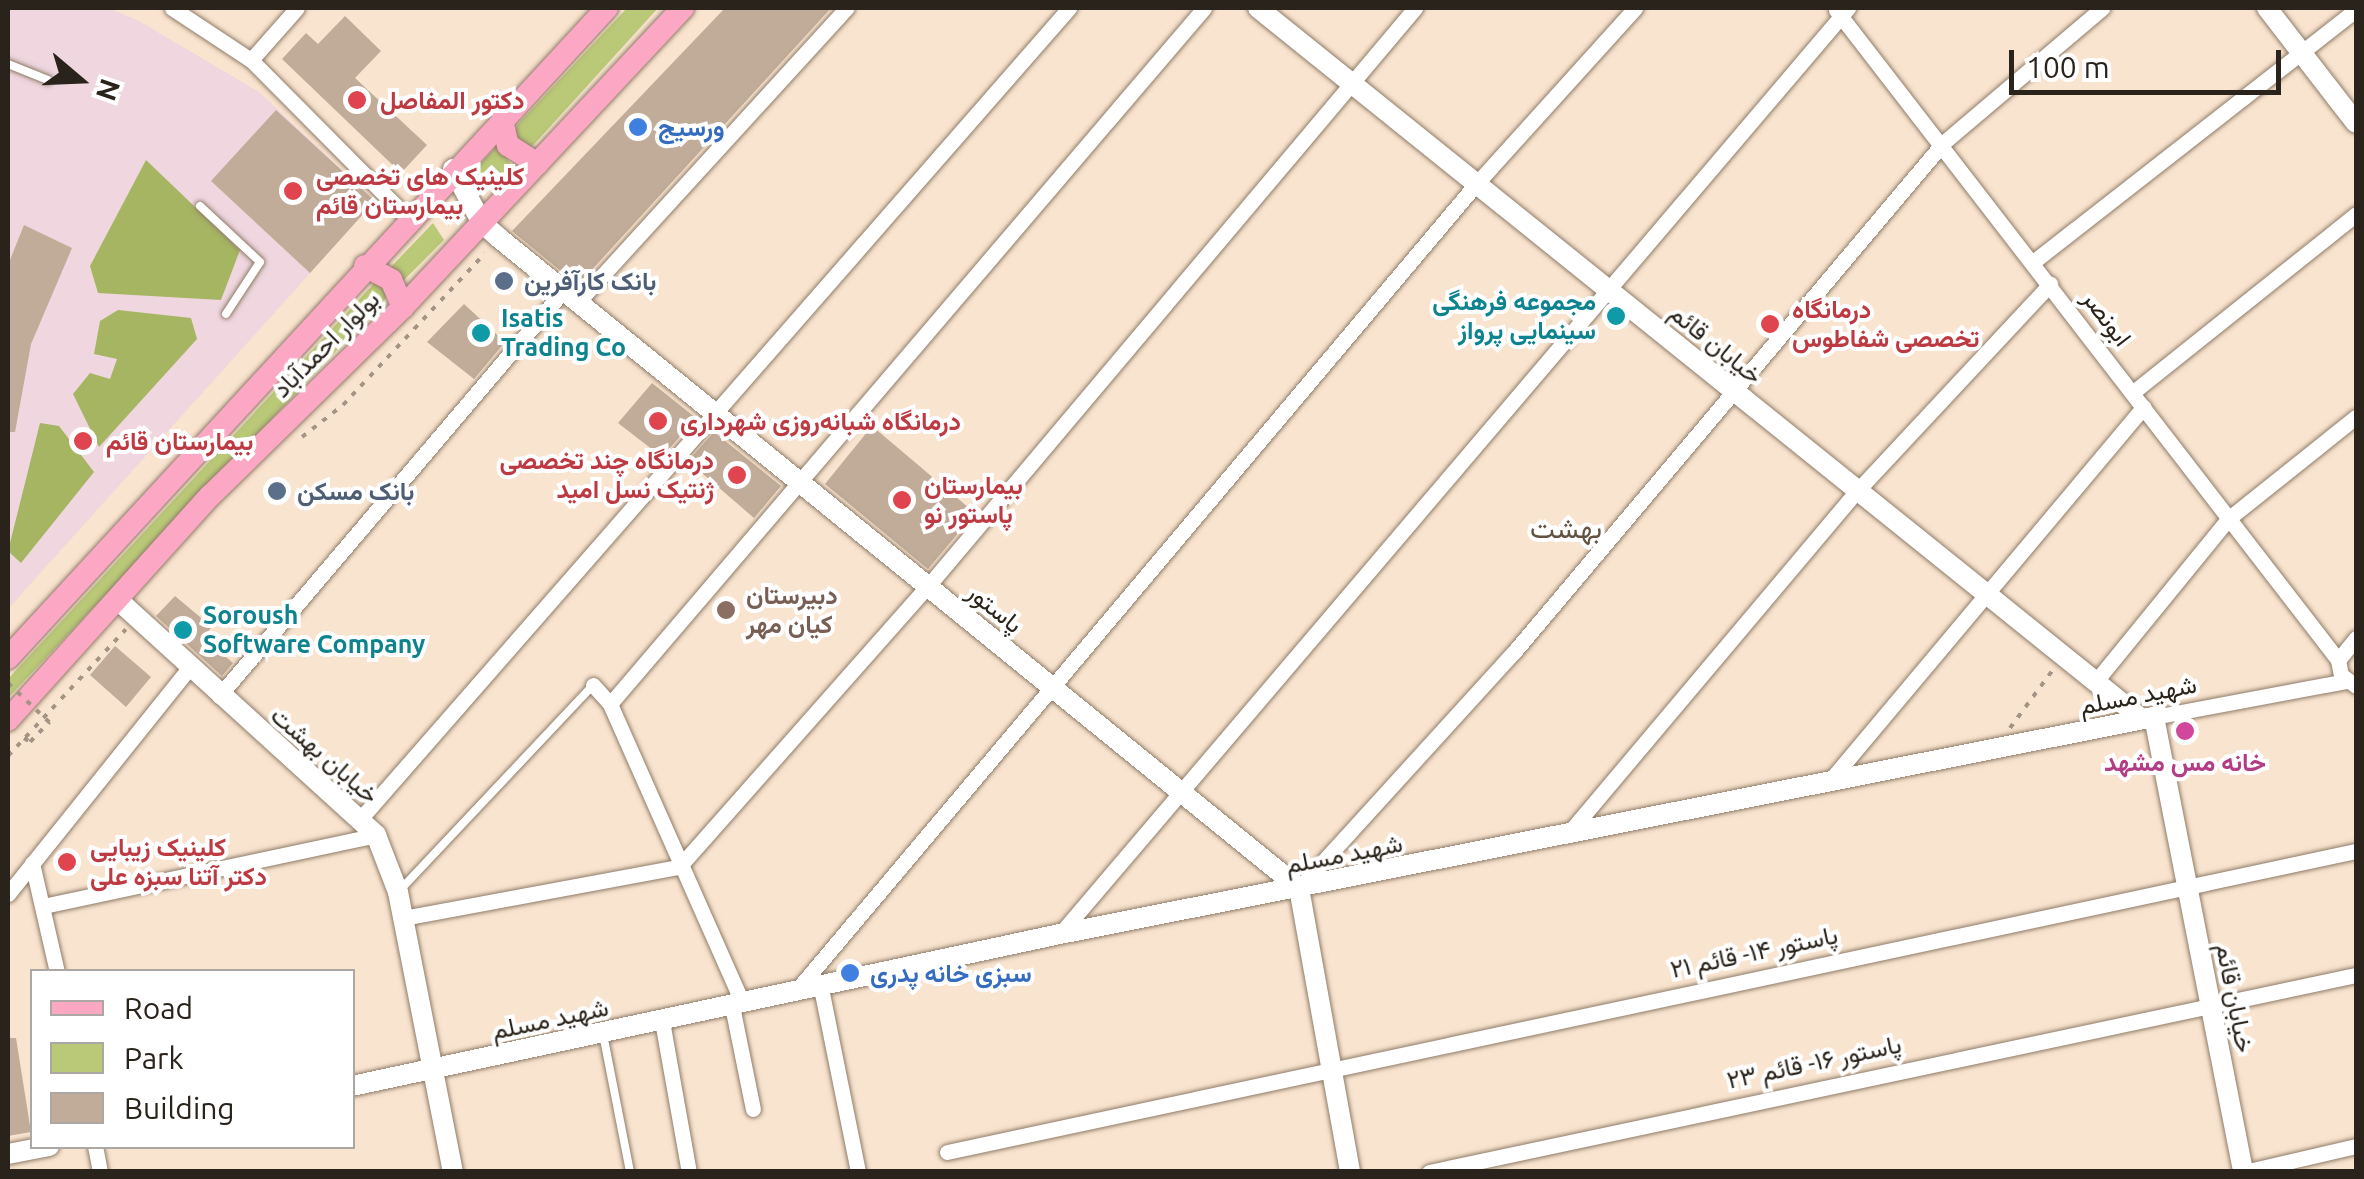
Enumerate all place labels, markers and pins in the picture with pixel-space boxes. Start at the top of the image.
place label: دكتور المفاصل [380,85,525,115]
marker: دكتور المفاصل [344,87,370,113]
place label: ورسیج [658,112,725,142]
marker: ورسیج [627,116,649,138]
place label: کلینیک های تخصصی بیمارستان قائم [316,162,524,221]
marker: کلینیک های تخصصی بیمارستان قائم [280,178,306,204]
place label: بانک کارآفرین [524,266,656,296]
marker: بانک کارآفرین [493,270,515,292]
place label: مجموعه فرهنگی سینمایی پرواز [1432,287,1596,346]
place label: درمانگاه تخصصی شفاطوس [1792,295,1979,354]
place label: Isatis Trading Co [501,304,626,363]
marker: مجموعه فرهنگی سینمایی پرواز [1605,305,1627,327]
marker: درمانگاه تخصصی شفاطوس [1757,311,1783,337]
marker: Isatis Trading Co [470,322,492,344]
place label: درمانگاه شبانه‌روزی شهرداری [680,406,961,436]
marker: درمانگاه شبانه‌روزی شهرداری [645,408,671,434]
place label: بیمارستان قائم [106,426,253,456]
marker: بیمارستان قائم [70,428,96,454]
place label: درمانگاه چند تخصصی ژنتیک نسل امید [500,446,714,505]
marker: درمانگاه چند تخصصی ژنتیک نسل امید [724,462,750,488]
place label: بیمارستان پاستور نو [924,471,1023,530]
place label: بانک مسکن [297,476,414,506]
marker: بانک مسکن [266,480,288,502]
marker: بیمارستان پاستور نو [889,487,915,513]
place label: دبیرستان کیان مهر [746,581,838,640]
marker: دبیرستان کیان مهر [715,599,737,621]
place label: Soroush Software Company [203,601,425,660]
marker: Soroush Software Company [172,619,194,641]
marker: خانه مس مشهد [2174,720,2196,742]
place label: خانه مس مشهد [2104,747,2266,777]
place label: کلینیک زیبایی دکتر آتنا سبزه علی [90,833,267,892]
marker: کلینیک زیبایی دکتر آتنا سبزه علی [54,849,80,875]
place label: سبزی خانه پدری [870,958,1032,988]
marker: سبزی خانه پدری [839,962,861,984]

